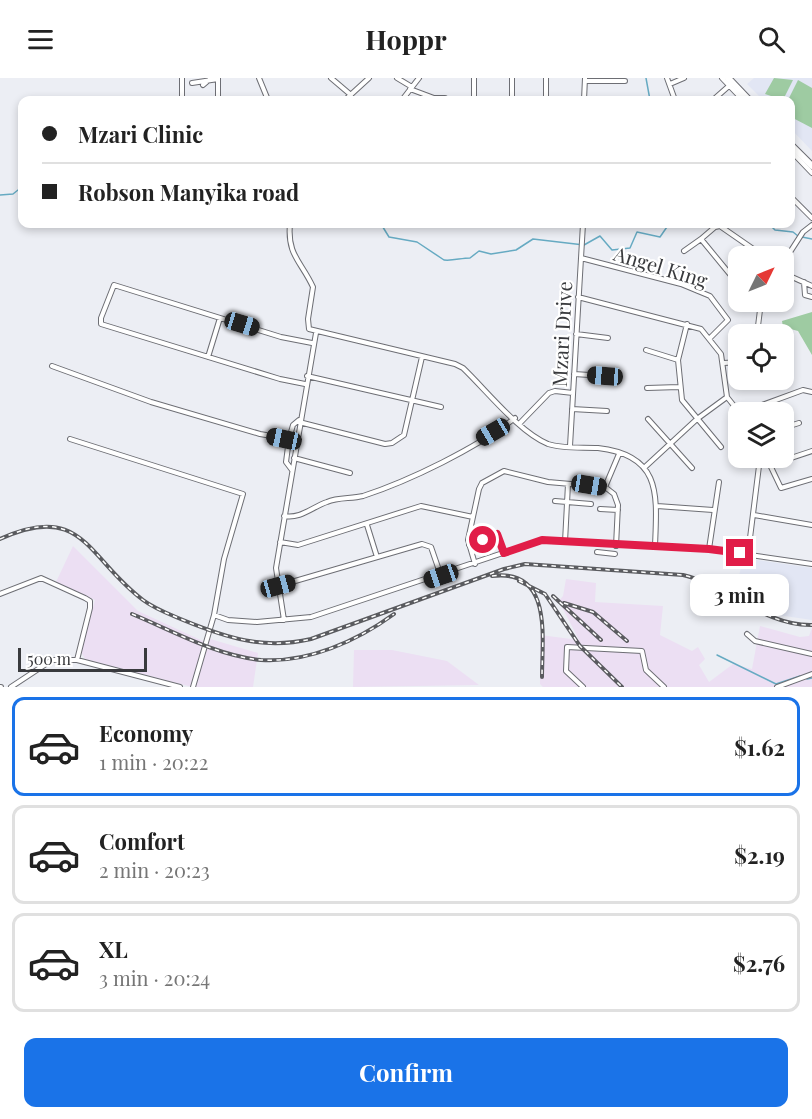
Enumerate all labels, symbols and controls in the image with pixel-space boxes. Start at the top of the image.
text: Hoppr [365,21,447,57]
icon: menu [24,23,57,56]
icon: search [755,23,788,56]
text: Mzari Clinic [78,119,203,149]
text: Robson Manyika road [78,177,299,207]
street label: Angel King [610,239,712,293]
north arrow [728,246,794,312]
map controls [728,246,794,468]
street label: Mzari Drive [545,281,577,387]
car [222,310,262,338]
button: locate [728,324,794,390]
car [586,366,624,386]
button: layers [728,402,794,468]
car [473,415,513,449]
car [265,426,303,452]
car [570,473,608,497]
route start [469,526,496,553]
route end [726,539,753,566]
car [421,562,461,590]
car [258,573,298,599]
callout: 3 min [690,574,789,616]
text: 3 min [714,581,765,608]
scale bar [18,645,147,672]
text: 500 m [27,648,71,669]
text: Economy [99,718,193,748]
icon: car [27,720,81,774]
text: $1.62 [734,732,785,762]
text: 1 min · 20:22 [99,748,208,775]
text: Comfort [99,826,185,856]
icon: car [27,828,81,882]
text: $2.19 [734,840,785,870]
text: 2 min · 20:23 [99,856,210,883]
text: XL [99,934,128,964]
icon: car [27,936,81,990]
text: $2.76 [733,948,785,978]
text: 3 min · 20:24 [99,964,210,991]
button: Confirm [24,1038,788,1107]

